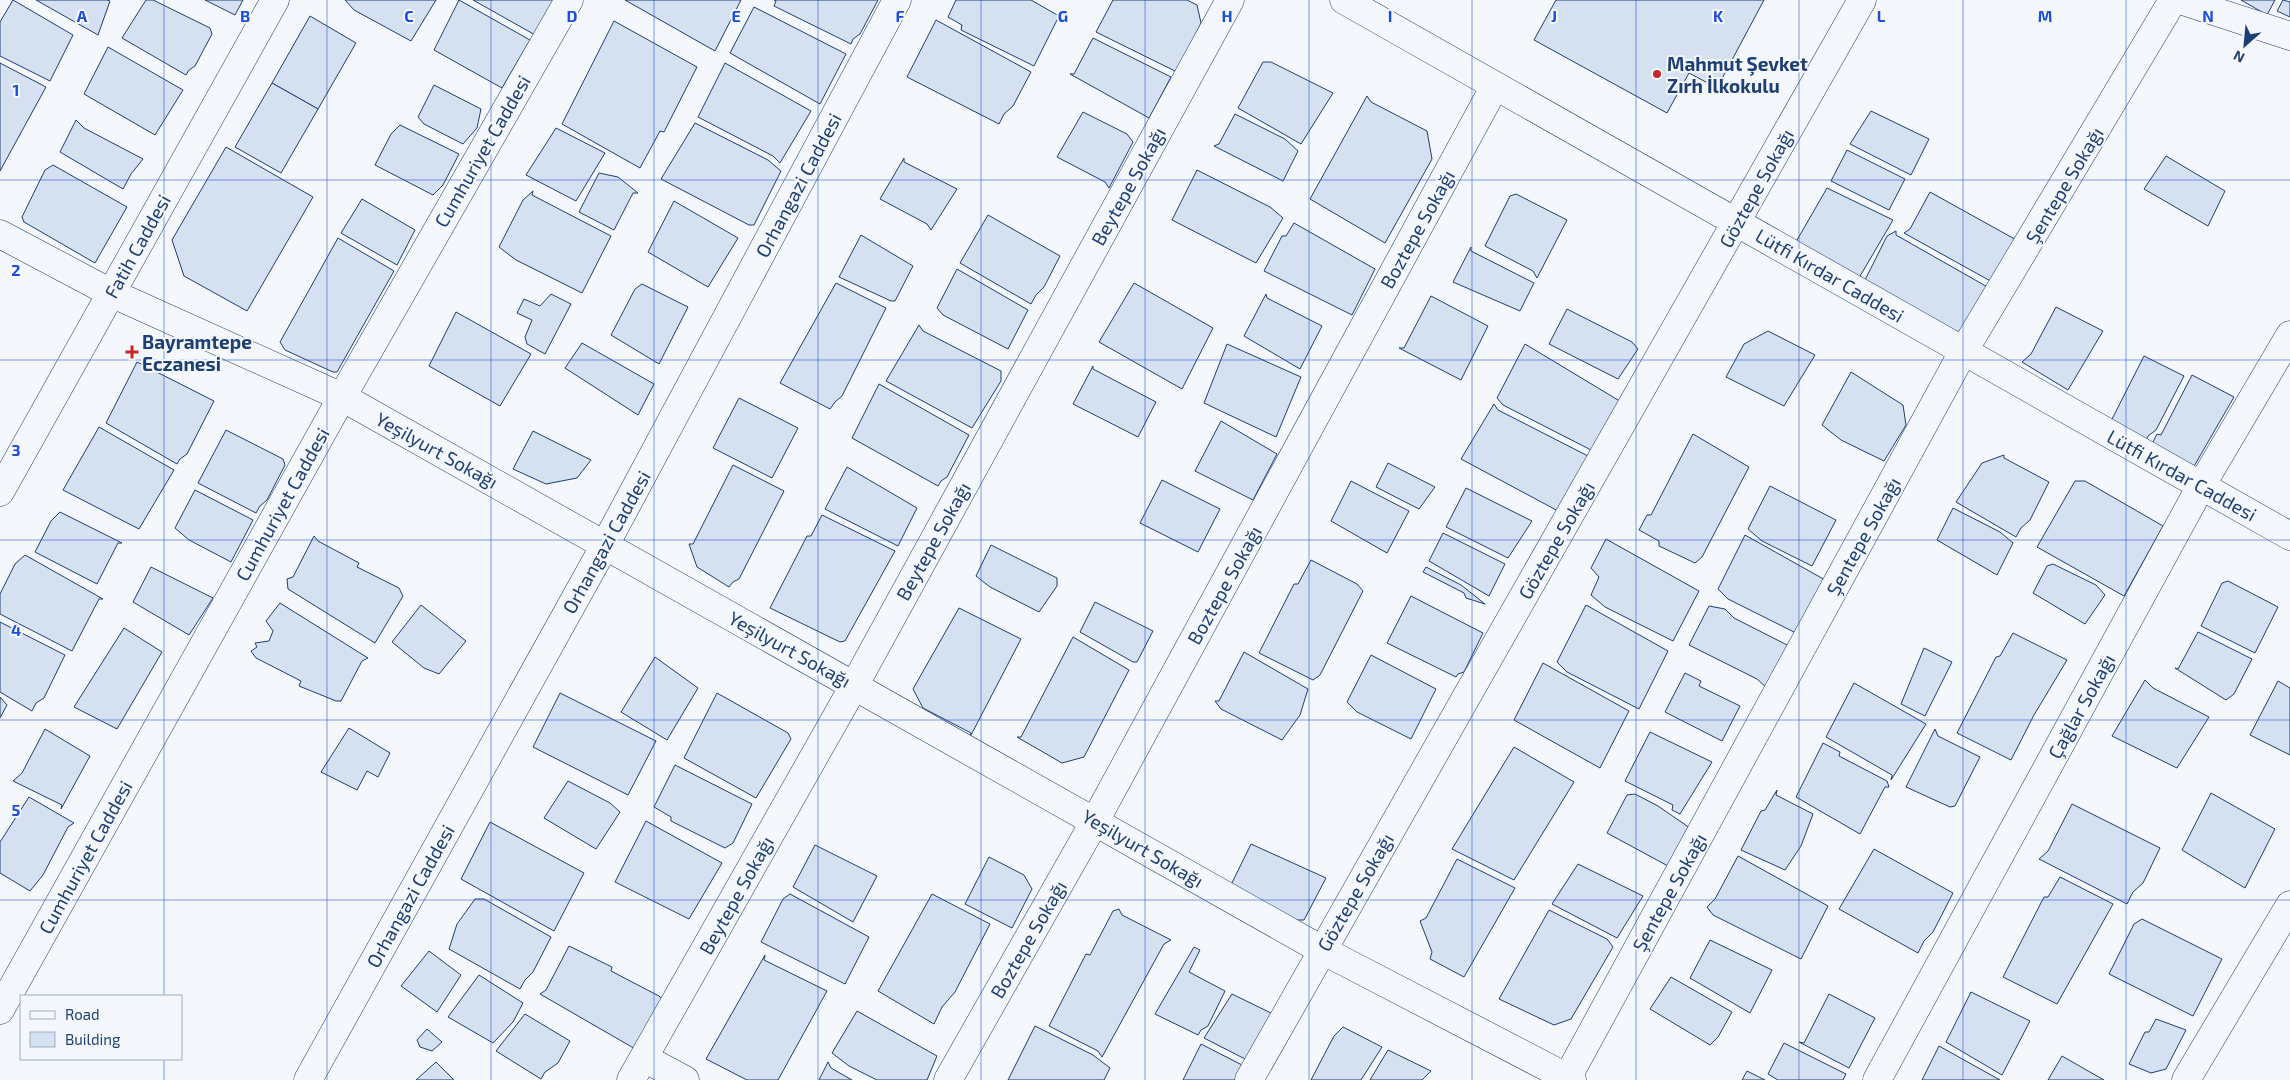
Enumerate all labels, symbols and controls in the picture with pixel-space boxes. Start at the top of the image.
text: A [77,6,88,25]
text: B [240,6,250,25]
text: C [404,6,414,25]
text: D [567,6,578,25]
text: E [731,6,741,25]
text: F [896,6,905,25]
text: G [1058,6,1068,25]
text: H [1221,6,1233,25]
text: I [1388,6,1392,25]
text: J [1551,6,1557,25]
text: K [1713,6,1724,25]
text: L [1877,6,1886,25]
text: M [2038,6,2052,25]
text: N [2202,6,2214,25]
north arrow [2220,20,2270,70]
text: N [2231,47,2247,67]
place label: Mahmut Şevket Zırh İlkokulu [1667,52,1808,97]
marker: Mahmut Şevket Zırh İlkokulu [1651,68,1663,80]
street label: Cumhuriyet Caddesi [429,71,535,231]
text: 1 [13,80,19,99]
street label: Orhangazi Caddesi [750,109,846,261]
street label: Beytepe Sokağı [1086,123,1170,249]
street label: Şentepe Sokağı [2020,123,2109,248]
street label: Göztepe Sokağı [1714,125,1798,251]
street label: Boztepe Sokağı [1375,166,1459,292]
street label: Fatih Caddesi [99,190,175,302]
street label: Lütfi Kırdar Caddesi [1752,223,1908,327]
text: 2 [11,260,21,279]
place label: Bayramtepe Eczanesi [142,330,252,375]
marker: Bayramtepe Eczanesi [126,346,138,358]
street label: Yeşilyurt Sokağı [371,407,502,494]
street label: Cumhuriyet Caddesi [230,423,334,585]
street label: Lütfi Kırdar Caddesi [2103,424,2261,526]
text: 3 [11,440,21,459]
street label: Orhangazi Caddesi [557,466,655,618]
street label: Şentepe Sokağı [1821,473,1906,600]
street label: Göztepe Sokağı [1513,477,1599,603]
street label: Beytepe Sokağı [891,478,975,604]
street label: Boztepe Sokağı [1182,522,1266,648]
street label: Yeşilyurt Sokağı [724,606,855,693]
text: 4 [11,620,21,639]
street label: Çağlar Sokağı [2043,650,2120,763]
street label: Cumhuriyet Caddesi [33,776,137,938]
text: 5 [12,800,21,819]
street label: Yeşilyurt Sokağı [1078,804,1208,893]
street label: Orhangazi Caddesi [361,820,459,972]
street label: Göztepe Sokağı [1312,829,1398,955]
street label: Şentepe Sokağı [1627,829,1712,956]
street label: Beytepe Sokağı [694,832,778,958]
street label: Boztepe Sokağı [985,876,1071,1002]
legend [20,995,182,1060]
text: Road [65,1005,100,1023]
text: Building [65,1030,121,1048]

